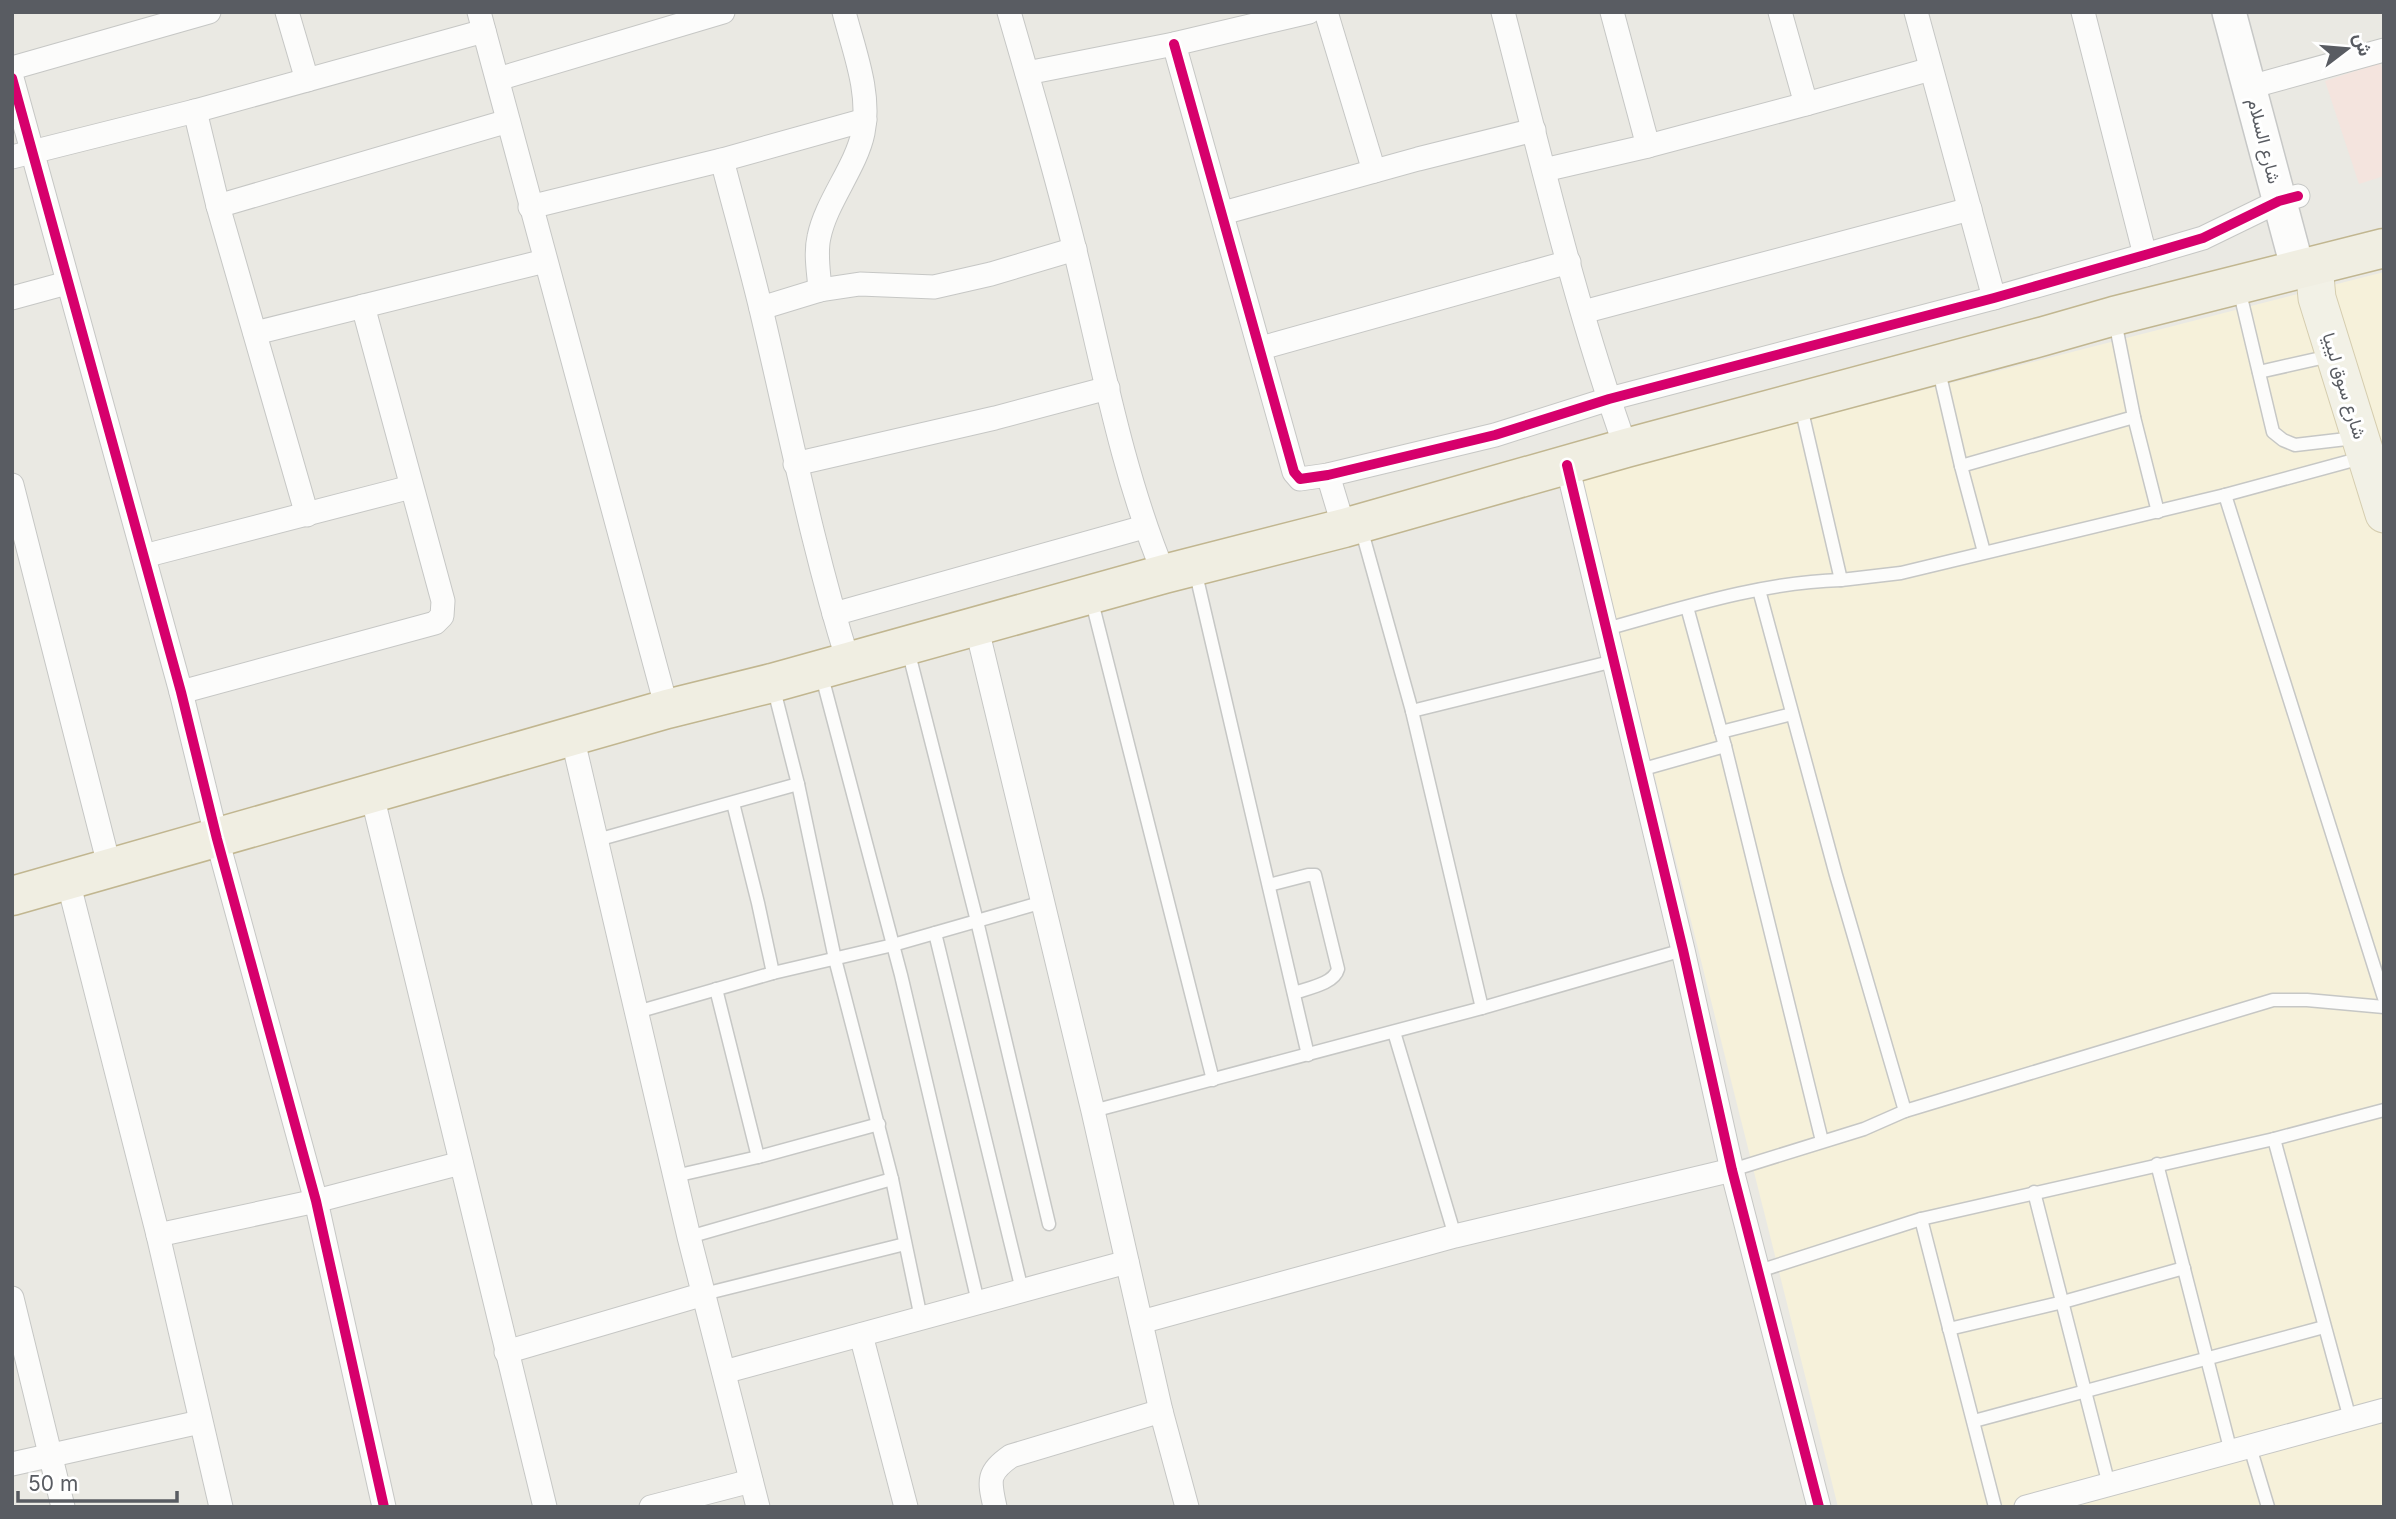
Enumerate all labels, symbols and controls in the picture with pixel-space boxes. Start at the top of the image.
north arrow [2312,14,2382,84]
text: ش [2349,30,2377,59]
street label: شارع السلام [2242,96,2285,186]
street label: شارع سوق ليبيا [2316,330,2371,442]
scale bar [18,1460,177,1504]
text: 50 m [28,1471,78,1496]

